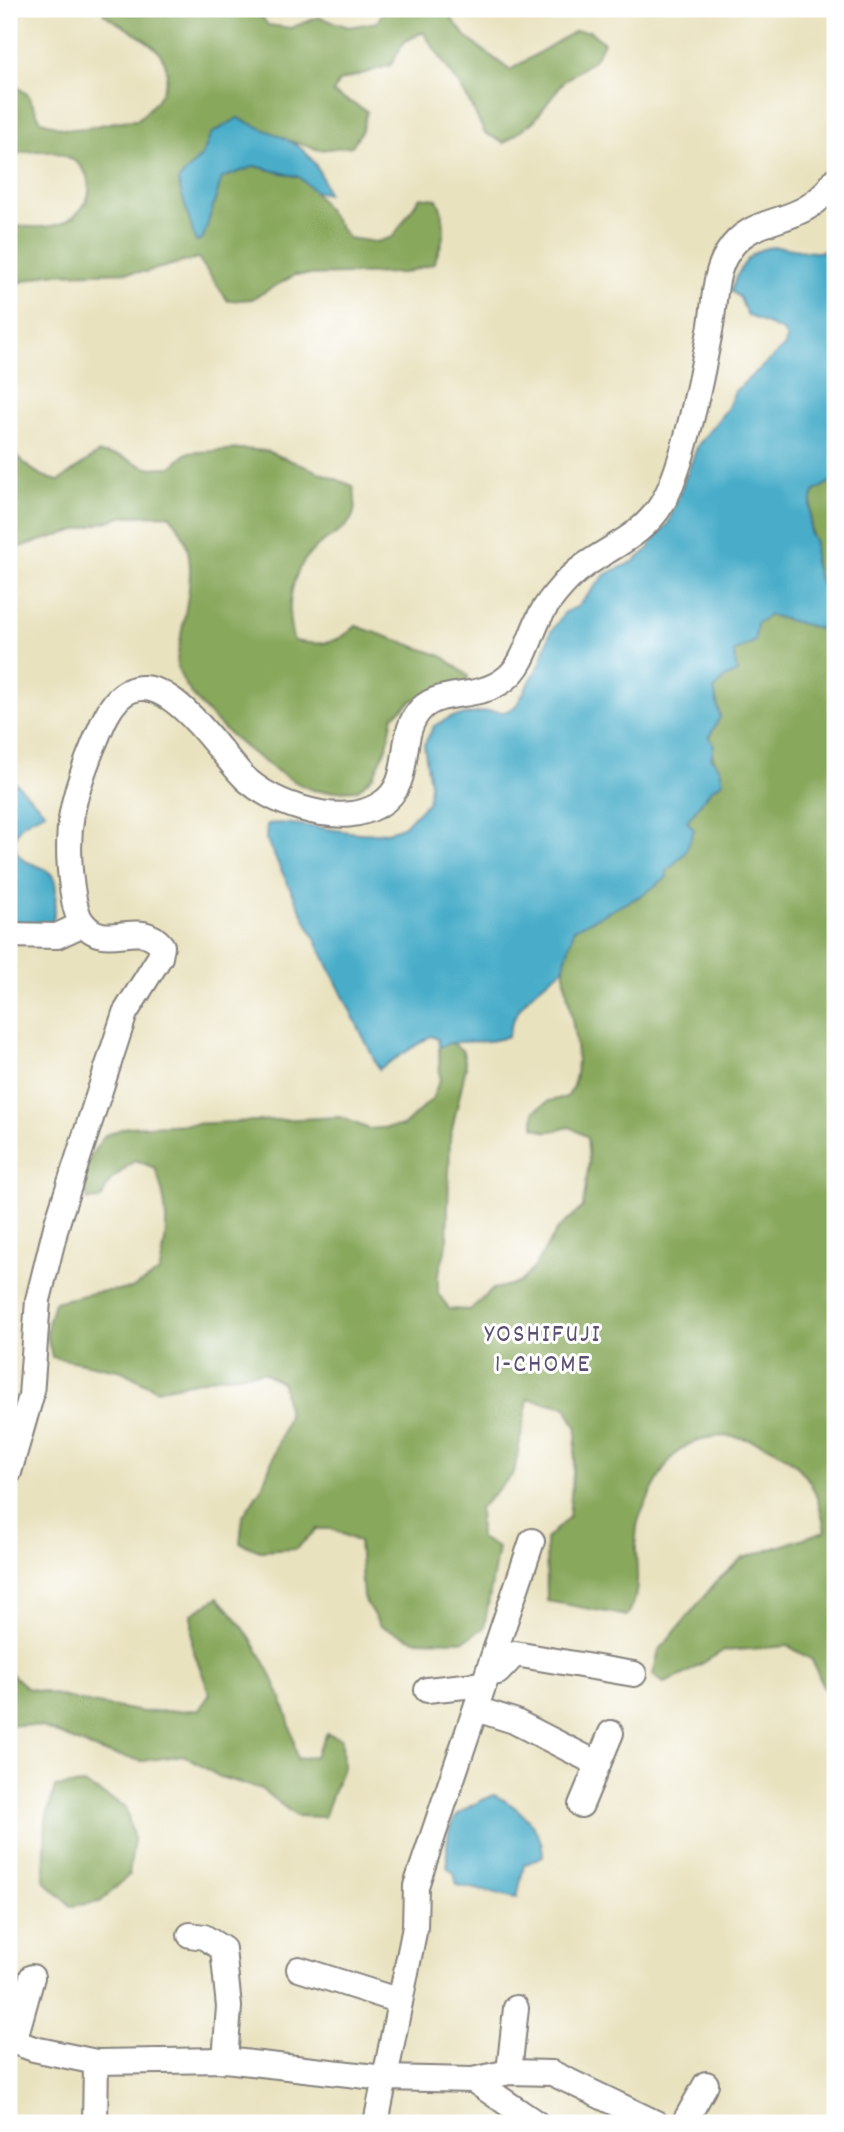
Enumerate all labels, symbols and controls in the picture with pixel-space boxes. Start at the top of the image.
district label: YOSHIFUJI 1-CHOME [485,1317,601,1384]

